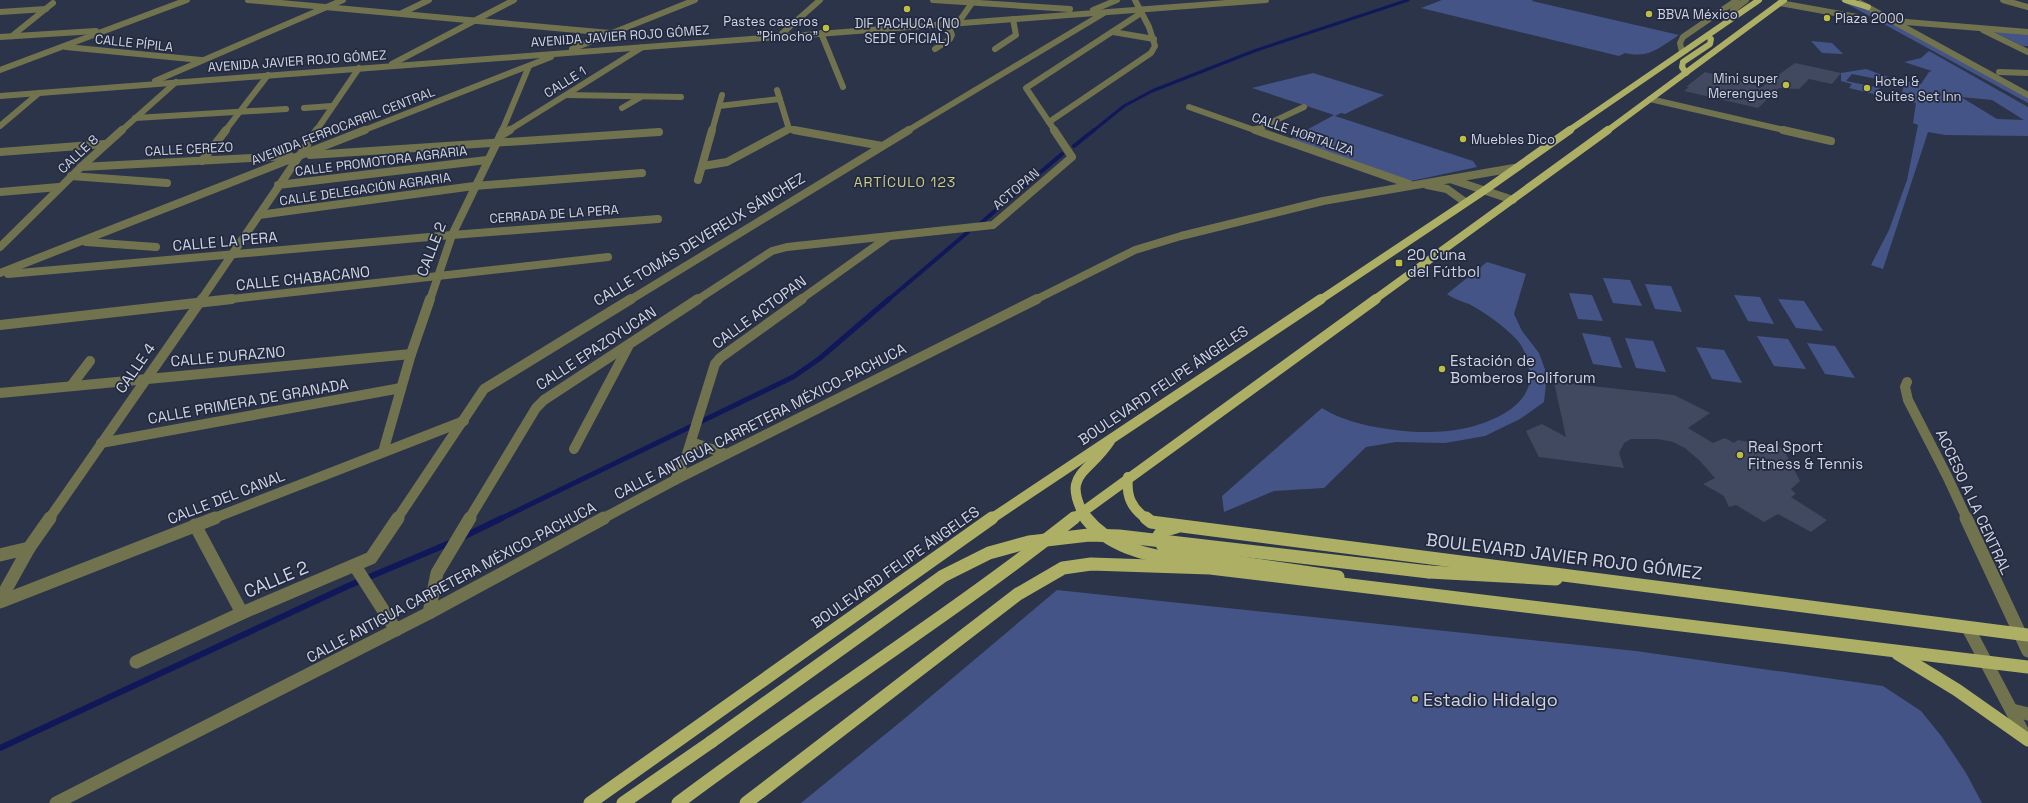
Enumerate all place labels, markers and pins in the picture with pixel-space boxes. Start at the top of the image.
marker: DIF PACHUCA (NO SEDE OFICIAL) [902,4,912,14]
place label: BBVA México [1657,6,1738,23]
marker: BBVA México [1644,9,1654,19]
place label: Plaza 2000 [1835,10,1904,27]
place label: Pastes caseros "Pinocho" [723,13,818,45]
marker: Plaza 2000 [1822,13,1832,23]
place label: DIF PACHUCA (NO SEDE OFICIAL) [855,15,959,47]
marker: Pastes caseros "Pinocho" [821,23,831,33]
place label: Mini super Merengues [1708,70,1778,102]
place label: Hotel & Suites Set Inn [1875,73,1962,105]
marker: Mini super Merengues [1781,80,1791,90]
marker: Hotel & Suites Set Inn [1862,83,1872,93]
place label: Muebles Dico [1471,131,1555,148]
marker: Muebles Dico [1458,134,1468,144]
place label: 20 Cuna del Fútbol [1407,245,1480,281]
marker: 20 Cuna del Fútbol [1394,258,1404,268]
place label: Estación de Bomberos Poliforum [1450,351,1596,387]
marker: Estación de Bomberos Poliforum [1437,364,1447,374]
place label: Real Sport Fitness & Tennis [1748,437,1863,473]
marker: Real Sport Fitness & Tennis [1735,450,1745,460]
place label: Estadio Hidalgo [1423,688,1558,711]
marker: Estadio Hidalgo [1410,694,1420,704]

